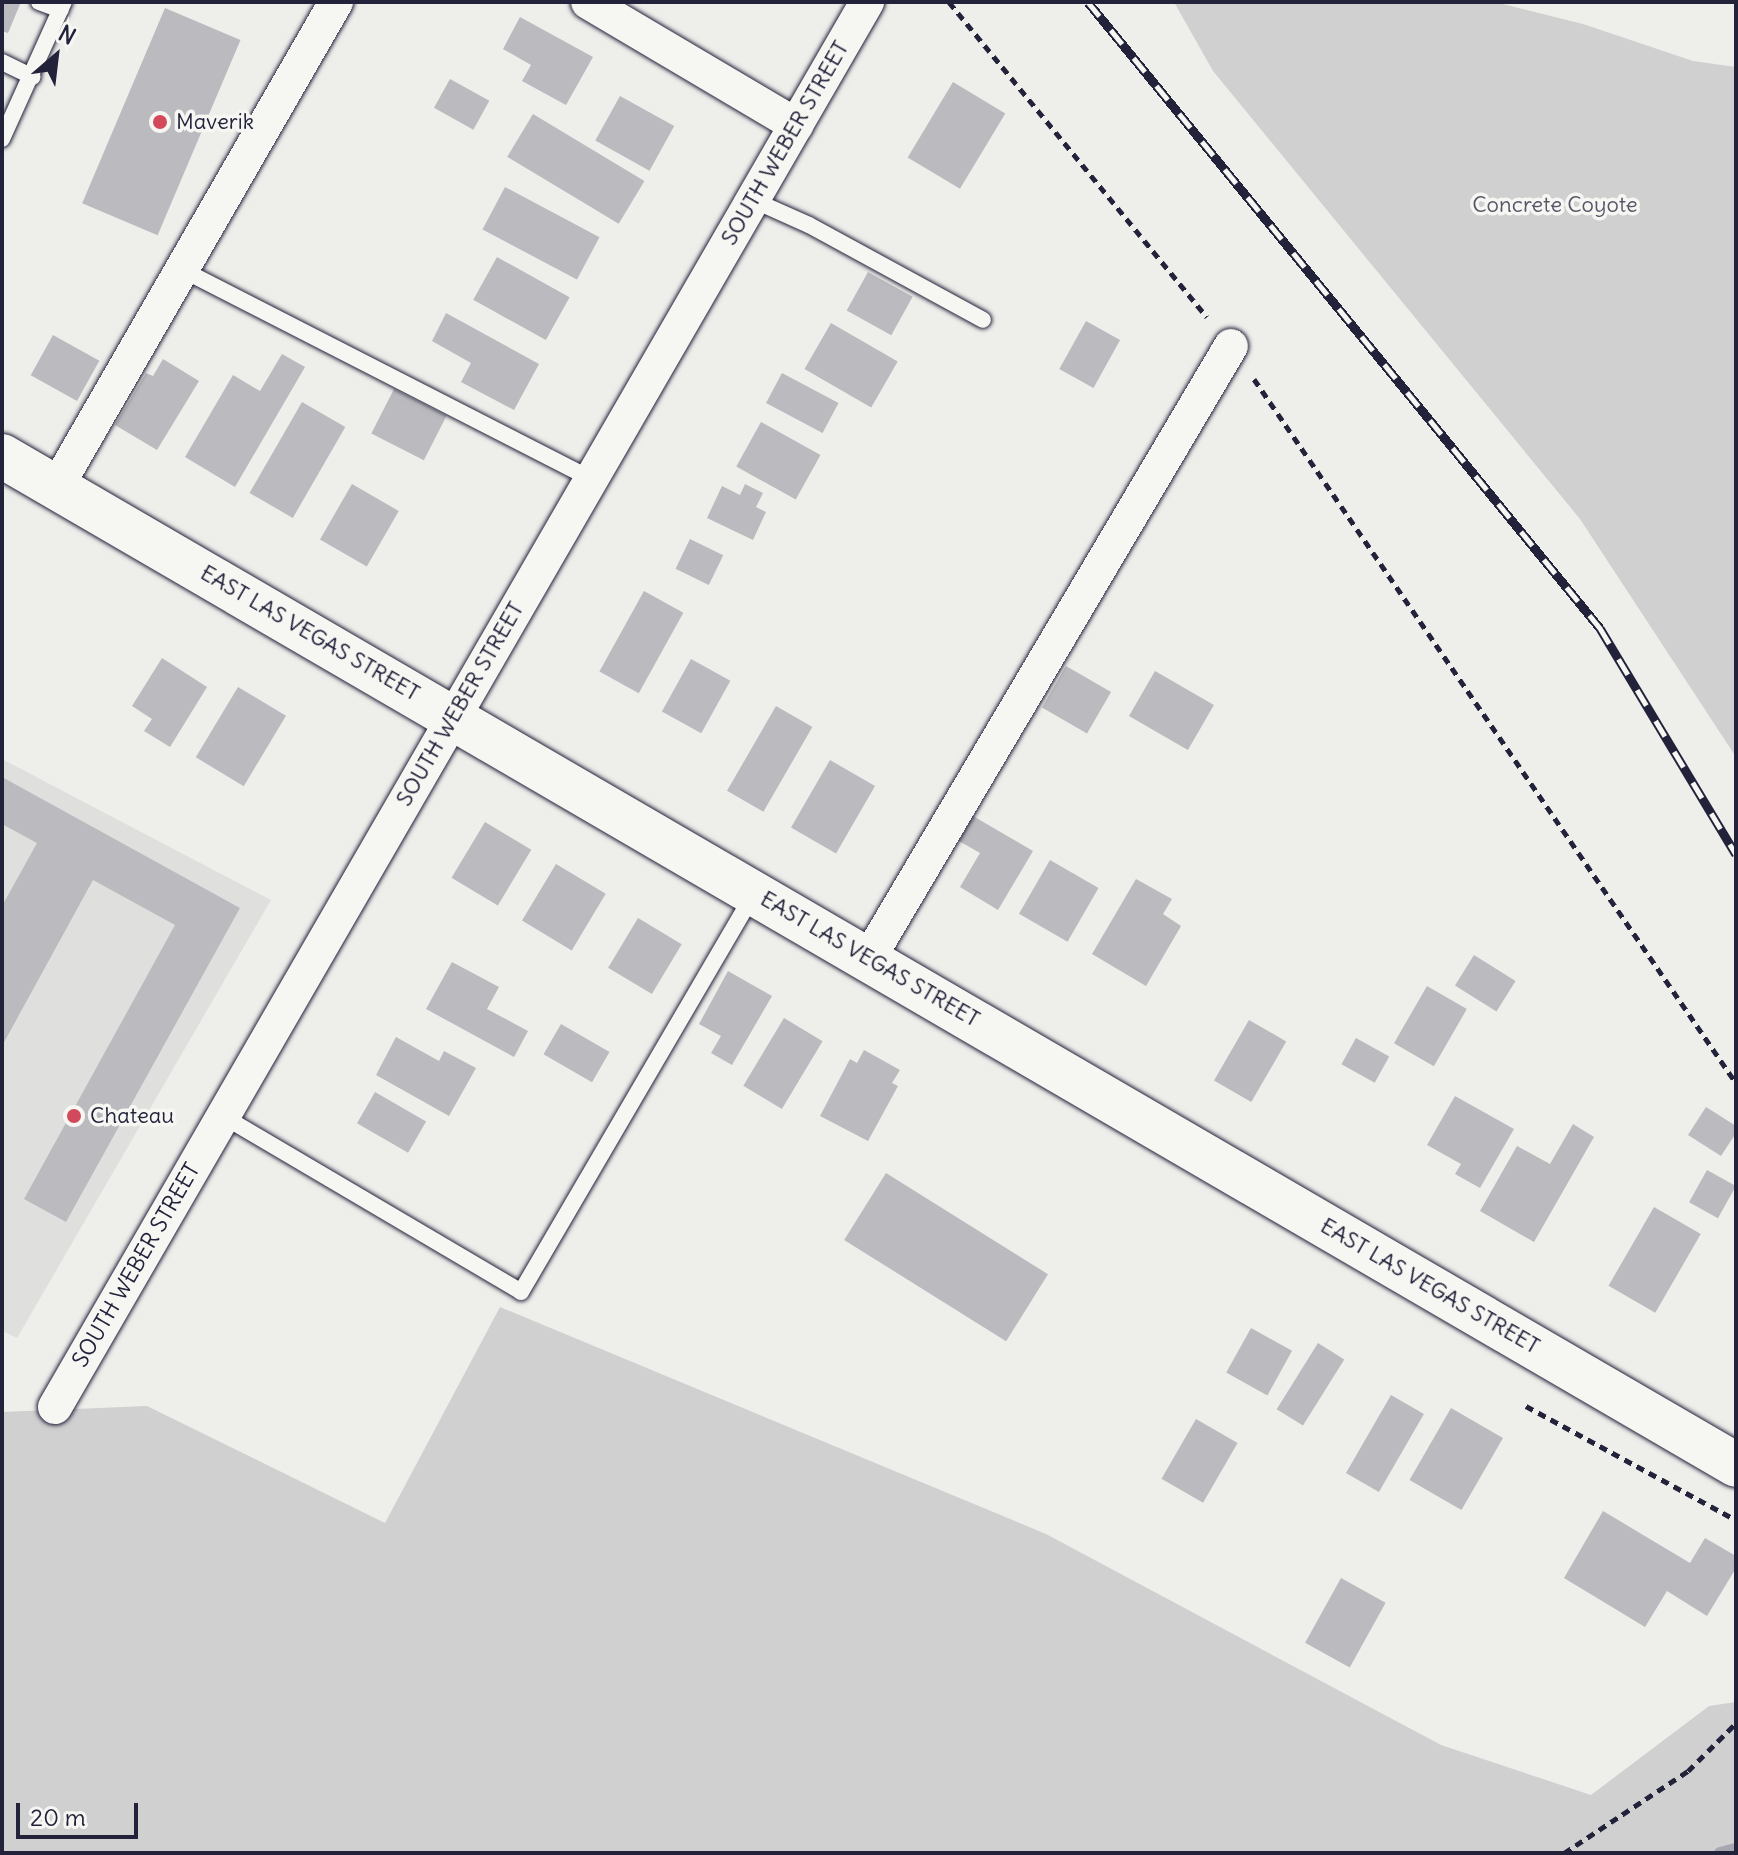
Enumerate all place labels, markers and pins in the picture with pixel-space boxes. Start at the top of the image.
place label: Maverik [176,109,254,135]
marker: Maverik [151,113,169,131]
place label: Chateau [90,1103,174,1129]
marker: Chateau [65,1107,83,1125]

